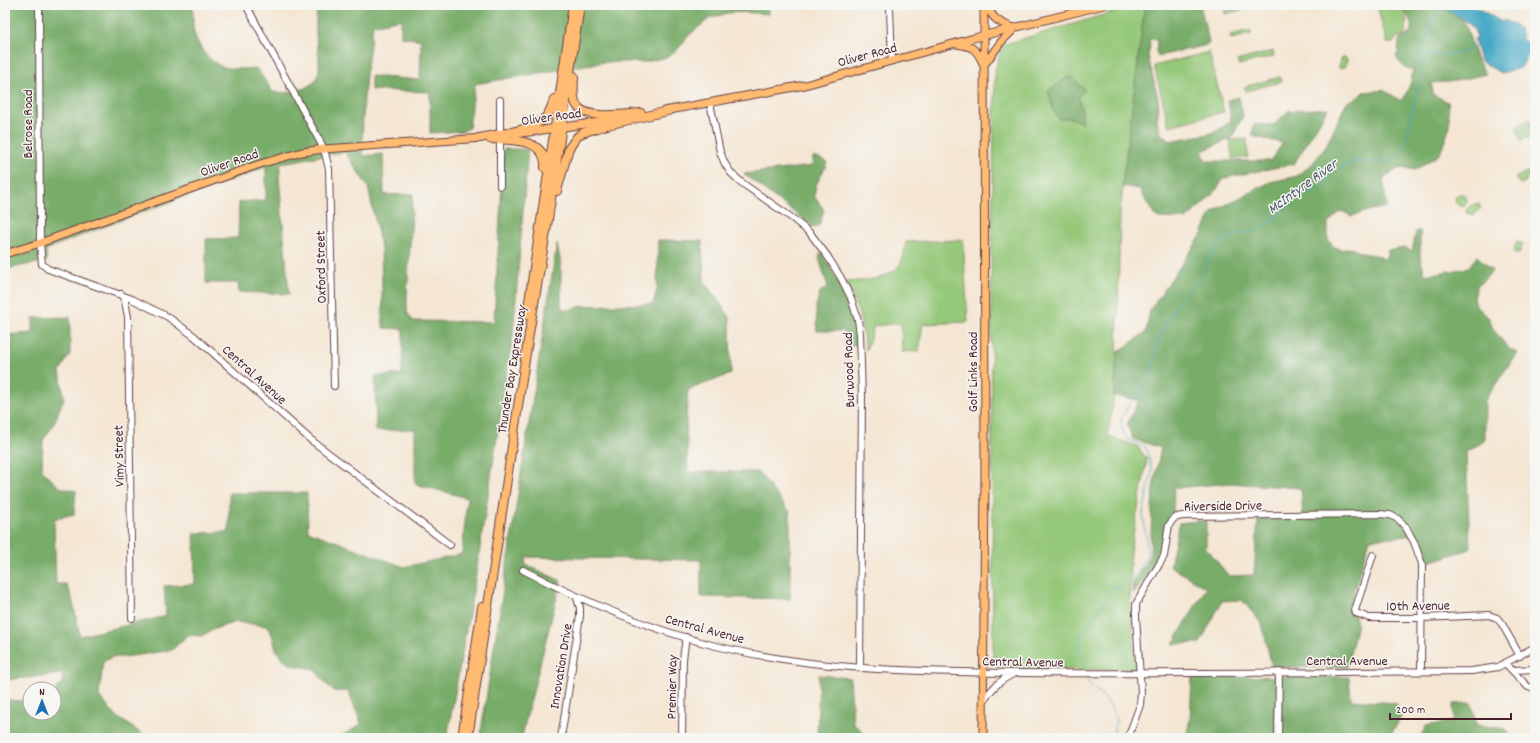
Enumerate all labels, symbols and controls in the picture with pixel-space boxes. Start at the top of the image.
street label: Oliver Road [836,38,899,73]
street label: Belrose Road [19,90,39,159]
street label: Oliver Road [520,104,583,132]
street label: Oliver Road [198,145,262,183]
water label: McIntyre River [1264,154,1344,221]
street label: Oxford Street [311,230,333,304]
street label: Thunder Bay Expressway [493,303,533,435]
street label: Burwood Road [839,332,861,408]
street label: Golf Links Road [964,332,984,412]
street label: Central Avenue [217,341,291,410]
street label: Vimy Street [109,425,131,487]
street label: Riverside Drive [1184,496,1262,518]
street label: 10th Avenue [1386,596,1450,618]
street label: Central Avenue [663,610,746,650]
street label: Innovation Drive [545,622,579,711]
street label: Central Avenue [982,652,1064,674]
street label: Central Avenue [1306,652,1388,672]
street label: Premier Way [662,654,684,720]
north arrow [22,681,62,721]
text: N [39,685,45,701]
scale bar [1390,695,1511,721]
text: 200 m [1396,702,1425,719]

